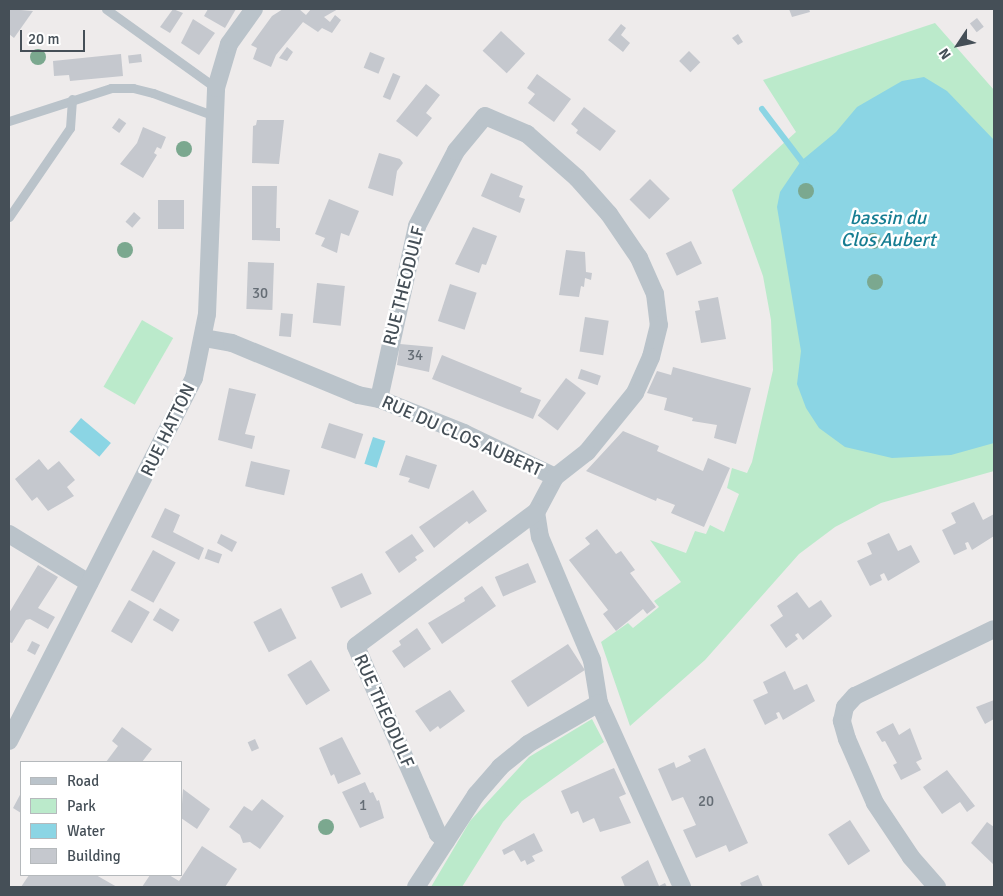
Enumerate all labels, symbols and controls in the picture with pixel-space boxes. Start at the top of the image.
scale bar [22,20,88,52]
north arrow [933,20,983,70]
text: 20 m [28,30,59,48]
text: N [935,45,955,62]
water label: bassin du Clos Aubert [841,208,935,252]
street label: RUE THEODULF [379,224,429,348]
house number: 30 [252,285,268,303]
house number: 34 [407,347,423,365]
street label: RUE HATTON [136,380,200,480]
street label: RUE DU CLOS AUBERT [378,391,546,481]
street label: RUE THEODULF [349,651,419,771]
legend [20,761,182,876]
text: Road [67,772,99,790]
house number: 20 [698,793,714,811]
text: Park [67,797,96,815]
house number: 1 [359,797,367,815]
text: Water [67,822,105,840]
text: Building [67,847,121,865]

